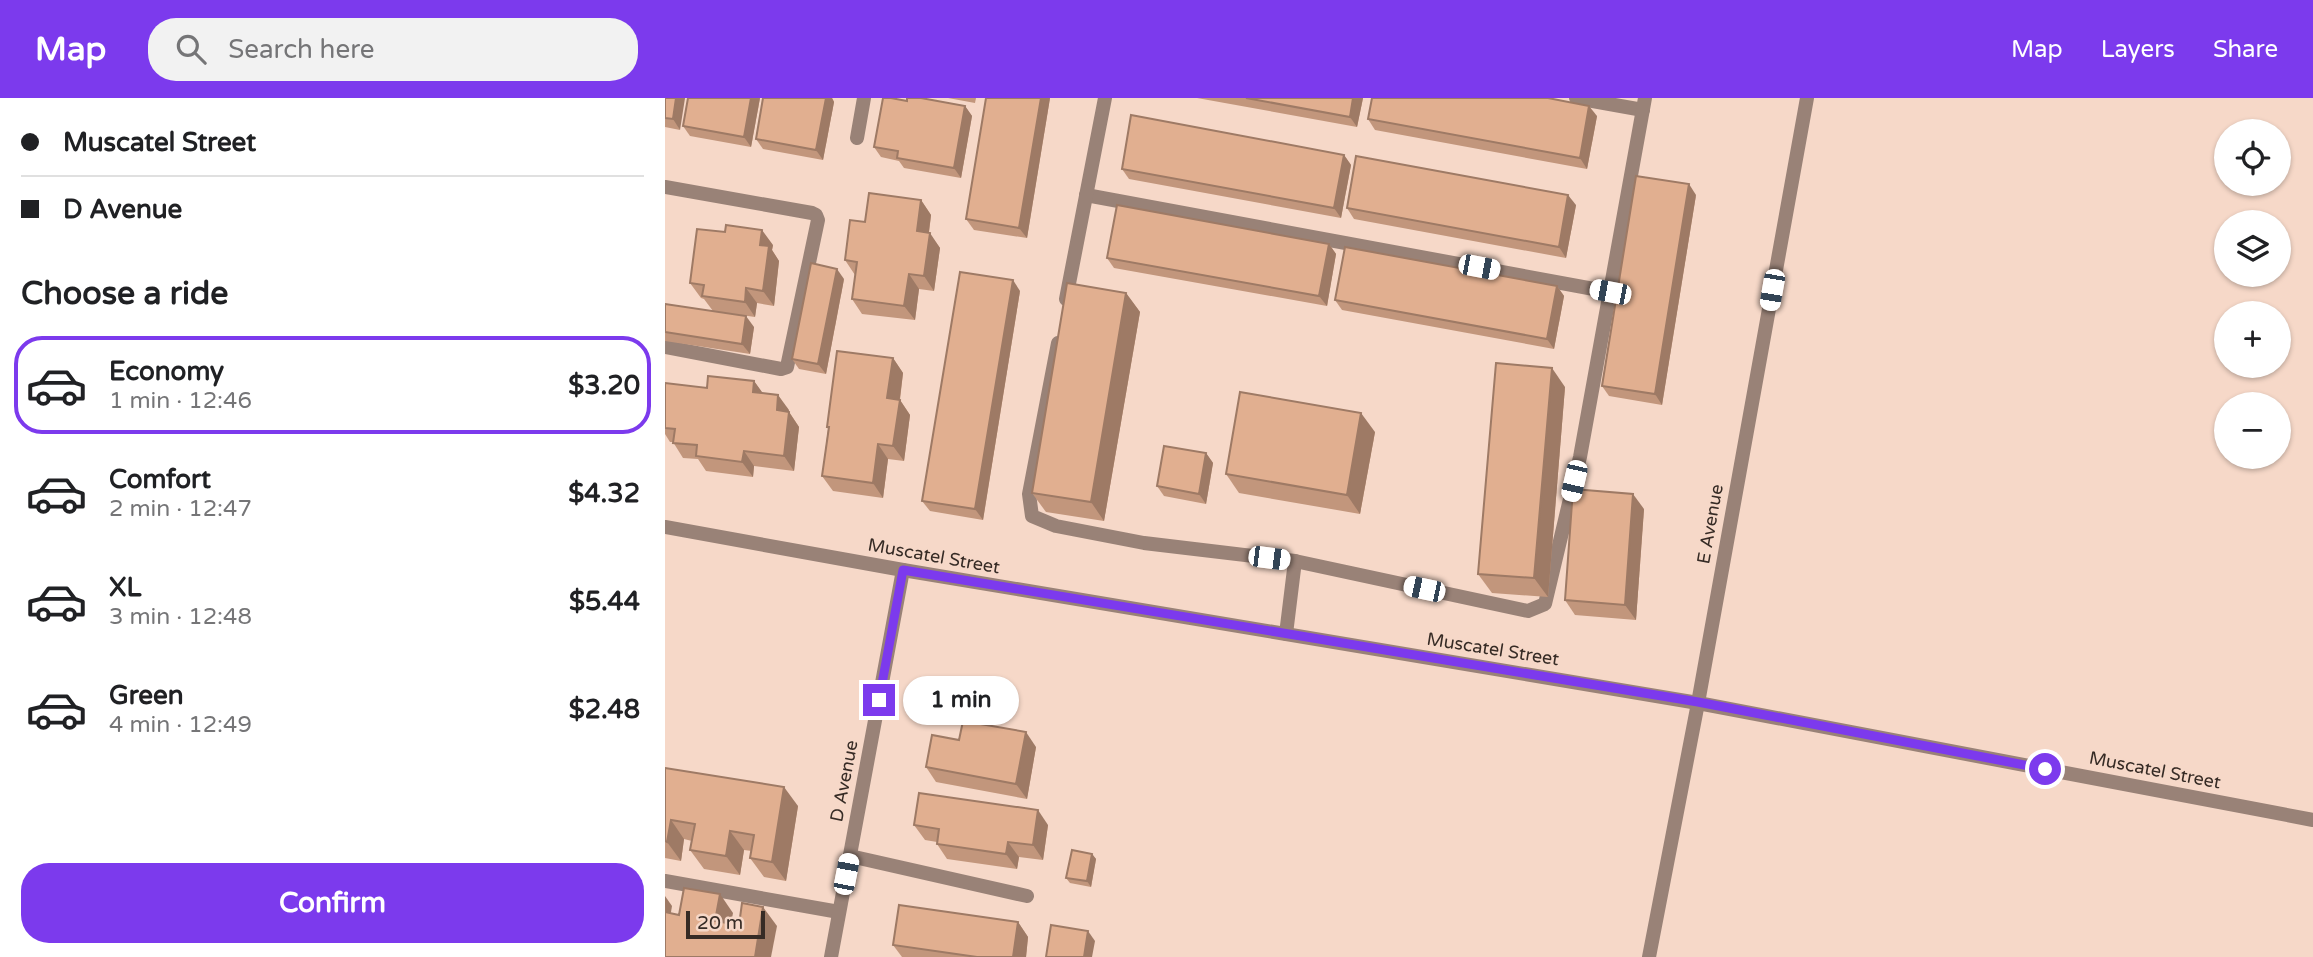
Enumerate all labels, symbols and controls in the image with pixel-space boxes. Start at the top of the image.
search box [148,18,638,81]
text: Map [35,30,106,69]
icon: search [172,30,210,68]
text: Search here [228,34,374,65]
text: Map [2011,35,2063,64]
text: Layers [2101,35,2175,64]
text: Share [2213,35,2278,64]
map controls [2214,119,2291,469]
button: locate [2214,119,2291,196]
text: Muscatel Street [63,127,256,158]
text: D Avenue [63,194,182,225]
button: layers [2214,210,2291,287]
car [1457,253,1502,281]
car [1759,267,1786,313]
text: Choose a ride [21,275,228,313]
car [1588,278,1633,306]
button: + [2214,301,2291,378]
icon: car [25,354,88,417]
text: Economy [109,356,224,387]
text: $3.20 [568,370,640,401]
text: 1 min · 12:46 [109,387,252,415]
button: − [2214,392,2291,469]
car [1560,458,1589,504]
icon: car [25,462,88,525]
text: Comfort [109,464,211,495]
text: $4.32 [568,478,640,509]
street label: E Avenue [1692,482,1728,566]
text: 2 min · 12:47 [109,495,252,523]
street label: Muscatel Street [866,534,1002,578]
car [1247,545,1292,571]
icon: car [25,570,88,633]
text: XL [109,572,141,603]
car [1402,574,1447,604]
text: $5.44 [569,586,640,617]
text: 3 min · 12:48 [109,603,252,631]
street label: Muscatel Street [1425,628,1561,670]
callout: 1 min [903,676,1019,724]
icon: car [25,678,88,741]
text: Green [109,680,184,711]
route end [863,684,895,716]
text: 1 min [930,686,992,714]
text: $2.48 [569,694,640,725]
text: 4 min · 12:49 [109,711,252,739]
street label: D Avenue [825,738,863,824]
street label: Muscatel Street [2087,746,2223,794]
route start [2029,753,2061,785]
car [832,851,861,897]
button: Confirm [21,863,644,943]
scale bar [686,908,765,940]
text: 20 m [697,912,743,934]

